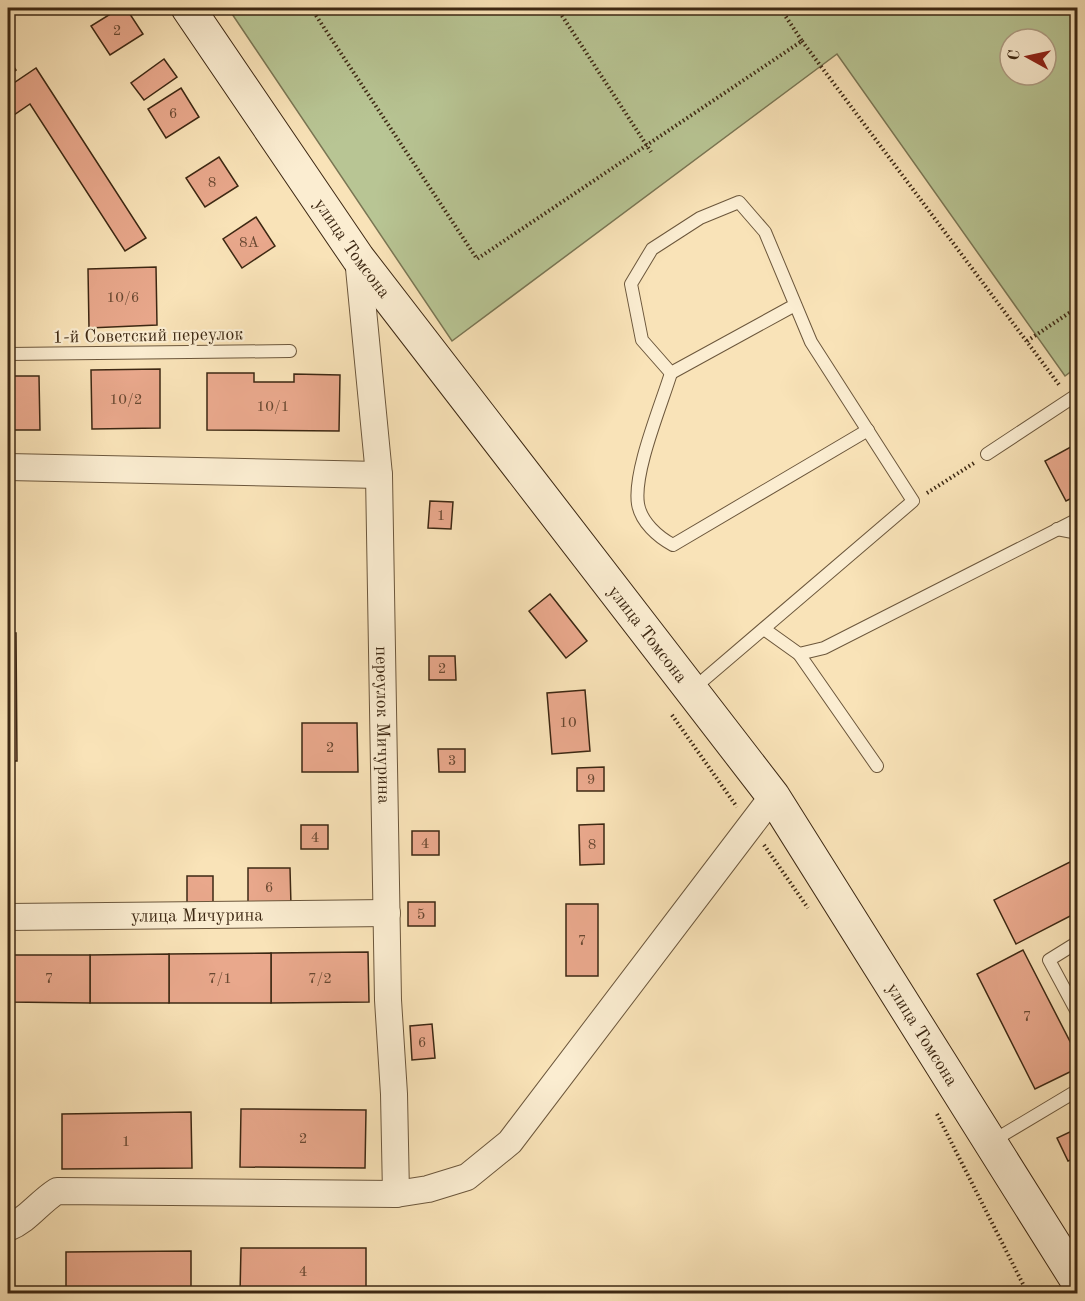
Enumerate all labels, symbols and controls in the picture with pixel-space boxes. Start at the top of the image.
house number: 2 [113,24,121,39]
north arrow [998,27,1058,87]
text: С [1006,49,1024,62]
house number: 6 [169,107,177,122]
house number: 8 [208,176,216,191]
street label: улица Томсона [310,195,393,302]
house number: 8А [239,236,260,251]
house number: 10/6 [107,291,139,306]
street label: 1-й Советский переулок [52,325,244,347]
house number: 10/2 [110,393,142,408]
house number: 10/1 [257,400,289,415]
house number: 1 [437,509,445,524]
street label: улица Томсона [604,582,690,687]
street label: переулок Мичурина [372,646,393,804]
house number: 2 [438,662,446,677]
house number: 10 [559,716,577,731]
house number: 2 [326,741,334,756]
house number: 3 [448,754,456,769]
house number: 9 [587,773,595,788]
house number: 4 [311,831,319,846]
house number: 4 [421,837,429,852]
house number: 8 [588,838,596,853]
house number: 6 [265,881,273,896]
street label: улица Мичурина [131,906,263,926]
house number: 5 [417,908,425,923]
house number: 7 [578,934,586,949]
house number: 7 [45,972,53,987]
house number: 7/1 [208,972,232,987]
house number: 7/2 [308,972,332,987]
street label: улица Томсона [883,980,961,1089]
house number: 7 [1023,1010,1031,1025]
house number: 6 [418,1036,426,1051]
house number: 2 [299,1132,307,1147]
house number: 1 [122,1135,130,1150]
house number: 4 [299,1265,307,1280]

